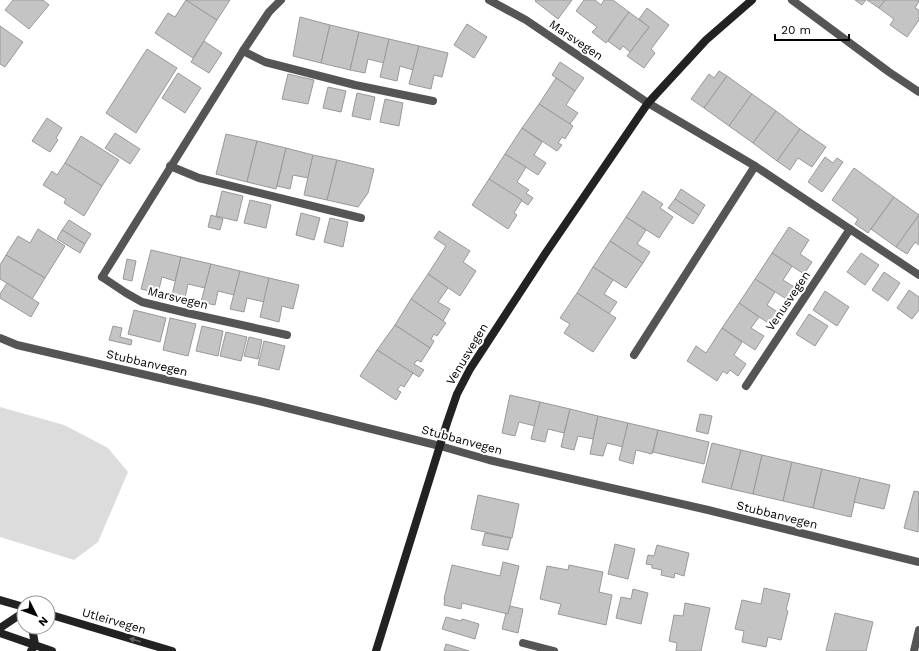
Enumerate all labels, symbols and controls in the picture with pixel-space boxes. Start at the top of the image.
scale bar [775,16,849,42]
street label: Marsvegen [547,17,605,63]
text: 20 m [781,23,811,37]
street label: Venusvegen [763,268,813,334]
street label: Marsvegen [146,284,210,312]
street label: Venusvegen [443,321,491,387]
street label: Stubbanvegen [105,347,189,379]
street label: Stubbanvegen [420,422,504,458]
street label: Stubbanvegen [735,498,819,532]
north arrow [16,595,56,635]
street label: Utleirvegen [80,605,148,637]
text: N [36,614,51,629]
one-way arrow [129,637,141,643]

